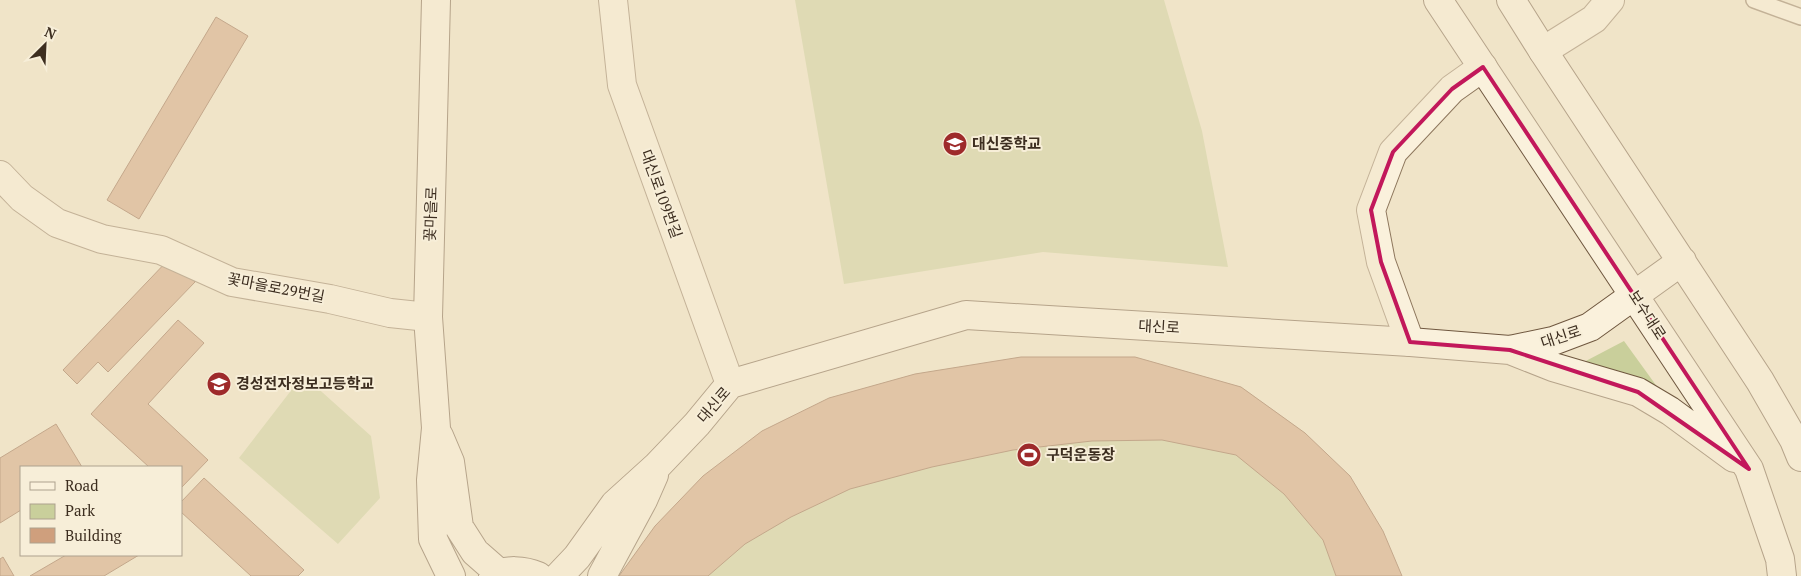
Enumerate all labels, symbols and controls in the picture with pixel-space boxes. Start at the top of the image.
north arrow [20,20,70,70]
text: N [42,22,60,44]
school or university icon: 대신중학교 [942,131,968,157]
place label: 대신중학교 [972,133,1041,153]
street label: 대신로109번길 [637,147,687,241]
street label: 꽃마을로 [419,186,441,242]
street label: 꽃마을로29번길 [226,268,327,306]
street label: 보수대로 [1624,286,1671,343]
street label: 대신로 [1138,315,1180,337]
street label: 대신로 [1538,320,1583,352]
school or university icon: 경성전자정보고등학교 [206,371,232,397]
place label: 경성전자정보고등학교 [236,373,374,393]
street label: 대신로 [692,382,734,427]
sports icon: 구덕운동장 [1016,442,1042,468]
place label: 구덕운동장 [1046,444,1115,464]
legend [20,466,182,556]
text: Road [65,475,98,495]
text: Park [65,500,95,520]
text: Building [65,525,123,545]

